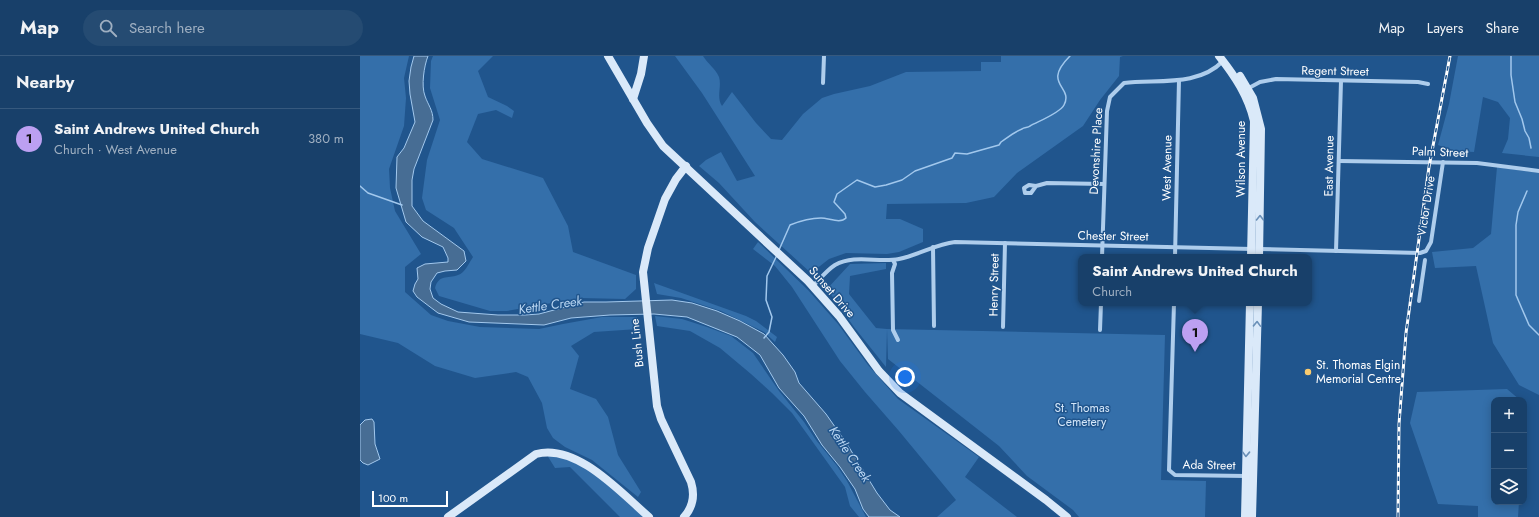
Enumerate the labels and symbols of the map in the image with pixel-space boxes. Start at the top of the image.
street label: Regent Street [1301,61,1369,81]
street label: Devonshire Place [1085,107,1107,195]
street label: Wilson Avenue [1232,121,1250,197]
street label: West Avenue [1157,135,1177,201]
street label: East Avenue [1319,135,1339,197]
street label: Palm Street [1412,142,1469,162]
street label: Victor Drive [1412,175,1440,237]
one-way arrow [1255,215,1264,221]
street label: Chester Street [1077,226,1149,246]
street label: Henry Street [984,253,1004,317]
street label: Sunset Drive [804,262,860,322]
water label: Kettle Creek [517,291,583,319]
street label: Bush Line [626,318,648,368]
pin: 1 [1182,319,1208,352]
one-way arrow [1253,321,1261,327]
place label: St. Thomas Elgin Memorial Centre [1316,356,1401,388]
your location [895,367,915,387]
marker: St. Thomas Elgin Memorial Centre [1303,367,1313,377]
park label: St. Thomas Cemetery [1054,399,1110,431]
water label: Kettle Creek [824,422,876,486]
one-way arrow [1242,451,1250,457]
street label: Ada Street [1182,456,1236,474]
scale bar [372,489,448,508]

